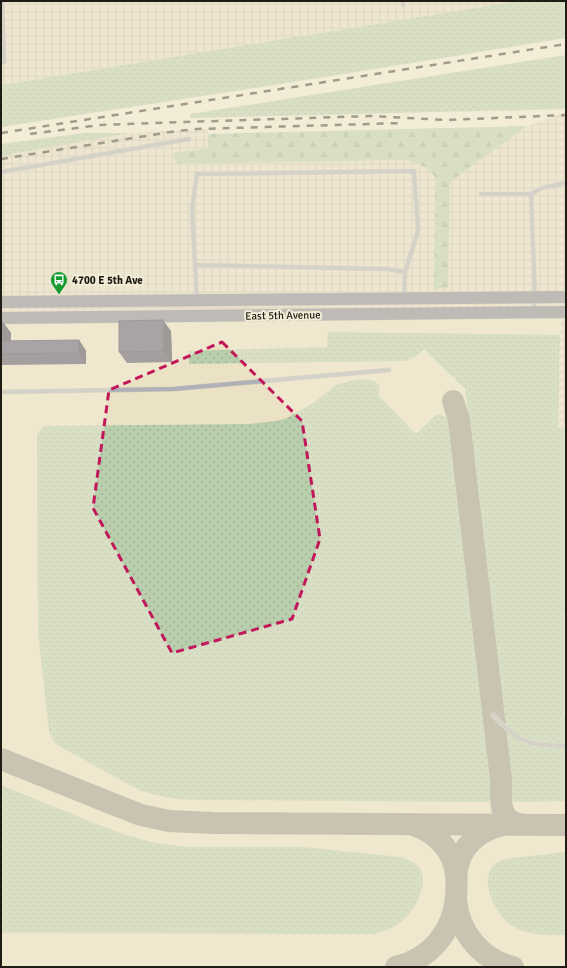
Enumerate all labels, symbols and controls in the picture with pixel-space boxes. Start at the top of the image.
bus stop icon: 4700 E 5th Ave [49,270,69,295]
place label: 4700 E 5th Ave [72,274,143,287]
street label: East 5th Avenue [245,308,321,323]

